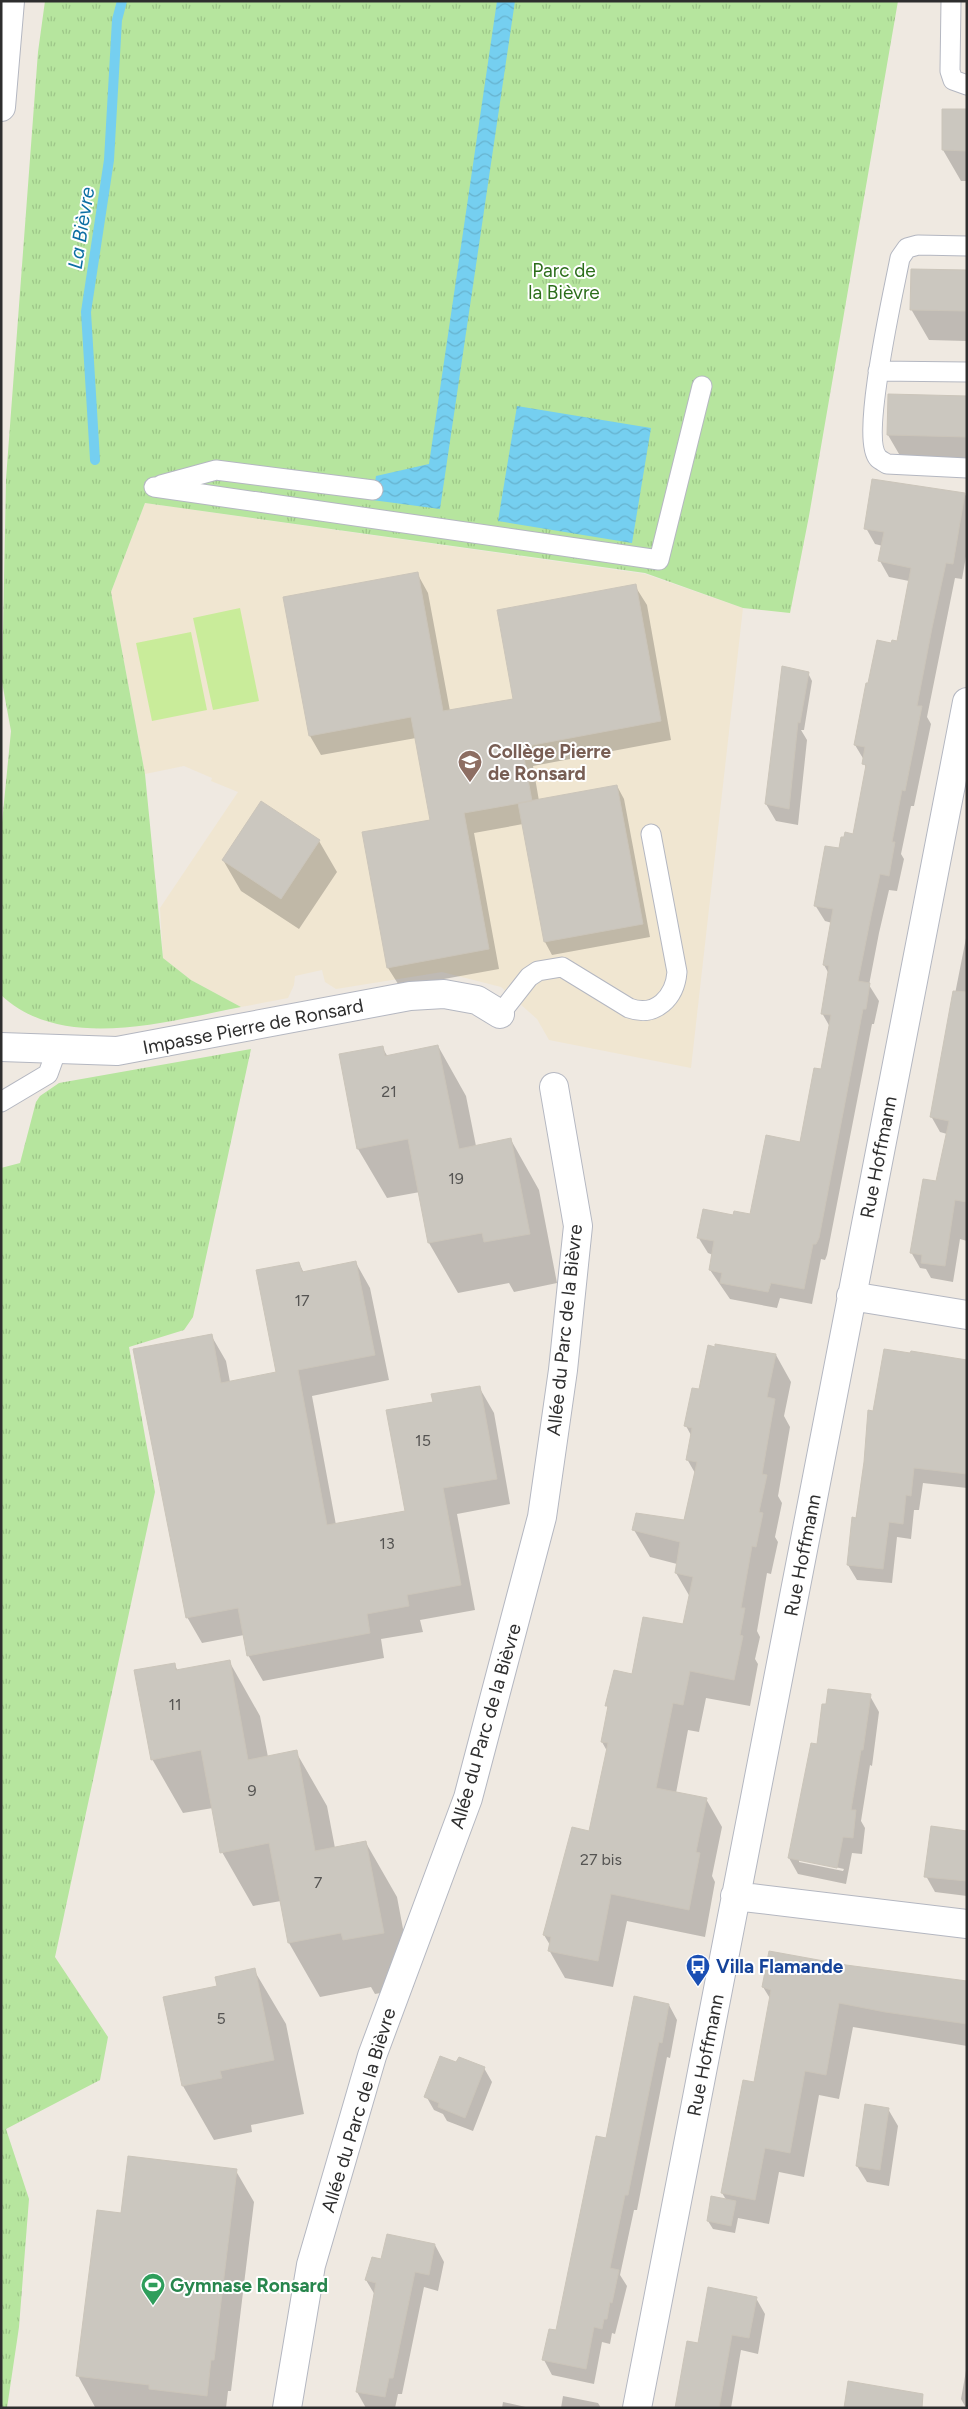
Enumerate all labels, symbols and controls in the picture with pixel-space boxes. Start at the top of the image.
water label: La Bièvre [63,185,99,271]
park label: Parc de la Bièvre [528,259,600,304]
place label: Collège Pierre de Ronsard [488,740,612,785]
school or university icon: Collège Pierre de Ronsard [457,749,483,783]
street label: Impasse Pierre de Ronsard [141,994,365,1059]
house number: 21 [381,1082,397,1101]
street label: Rue Hoffmann [855,1094,902,1220]
house number: 19 [448,1169,464,1188]
street label: Allée du Parc de la Bièvre [542,1223,587,1437]
house number: 17 [294,1291,310,1310]
house number: 15 [415,1431,431,1450]
street label: Rue Hoffmann [779,1492,826,1618]
house number: 13 [379,1534,395,1553]
street label: Allée du Parc de la Bièvre [445,1621,526,1831]
house number: 11 [168,1695,182,1714]
house number: 9 [247,1781,257,1800]
house number: 27 bis [580,1850,622,1869]
house number: 7 [314,1873,323,1892]
bus stop icon: Villa Flamande [685,1953,711,1987]
place label: Villa Flamande [716,1955,844,1978]
street label: Rue Hoffmann [682,1992,729,2118]
street label: Allée du Parc de la Bièvre [316,2005,401,2215]
house number: 5 [216,2009,226,2028]
sports icon: Gymnase Ronsard [140,2272,166,2306]
place label: Gymnase Ronsard [170,2274,328,2297]

